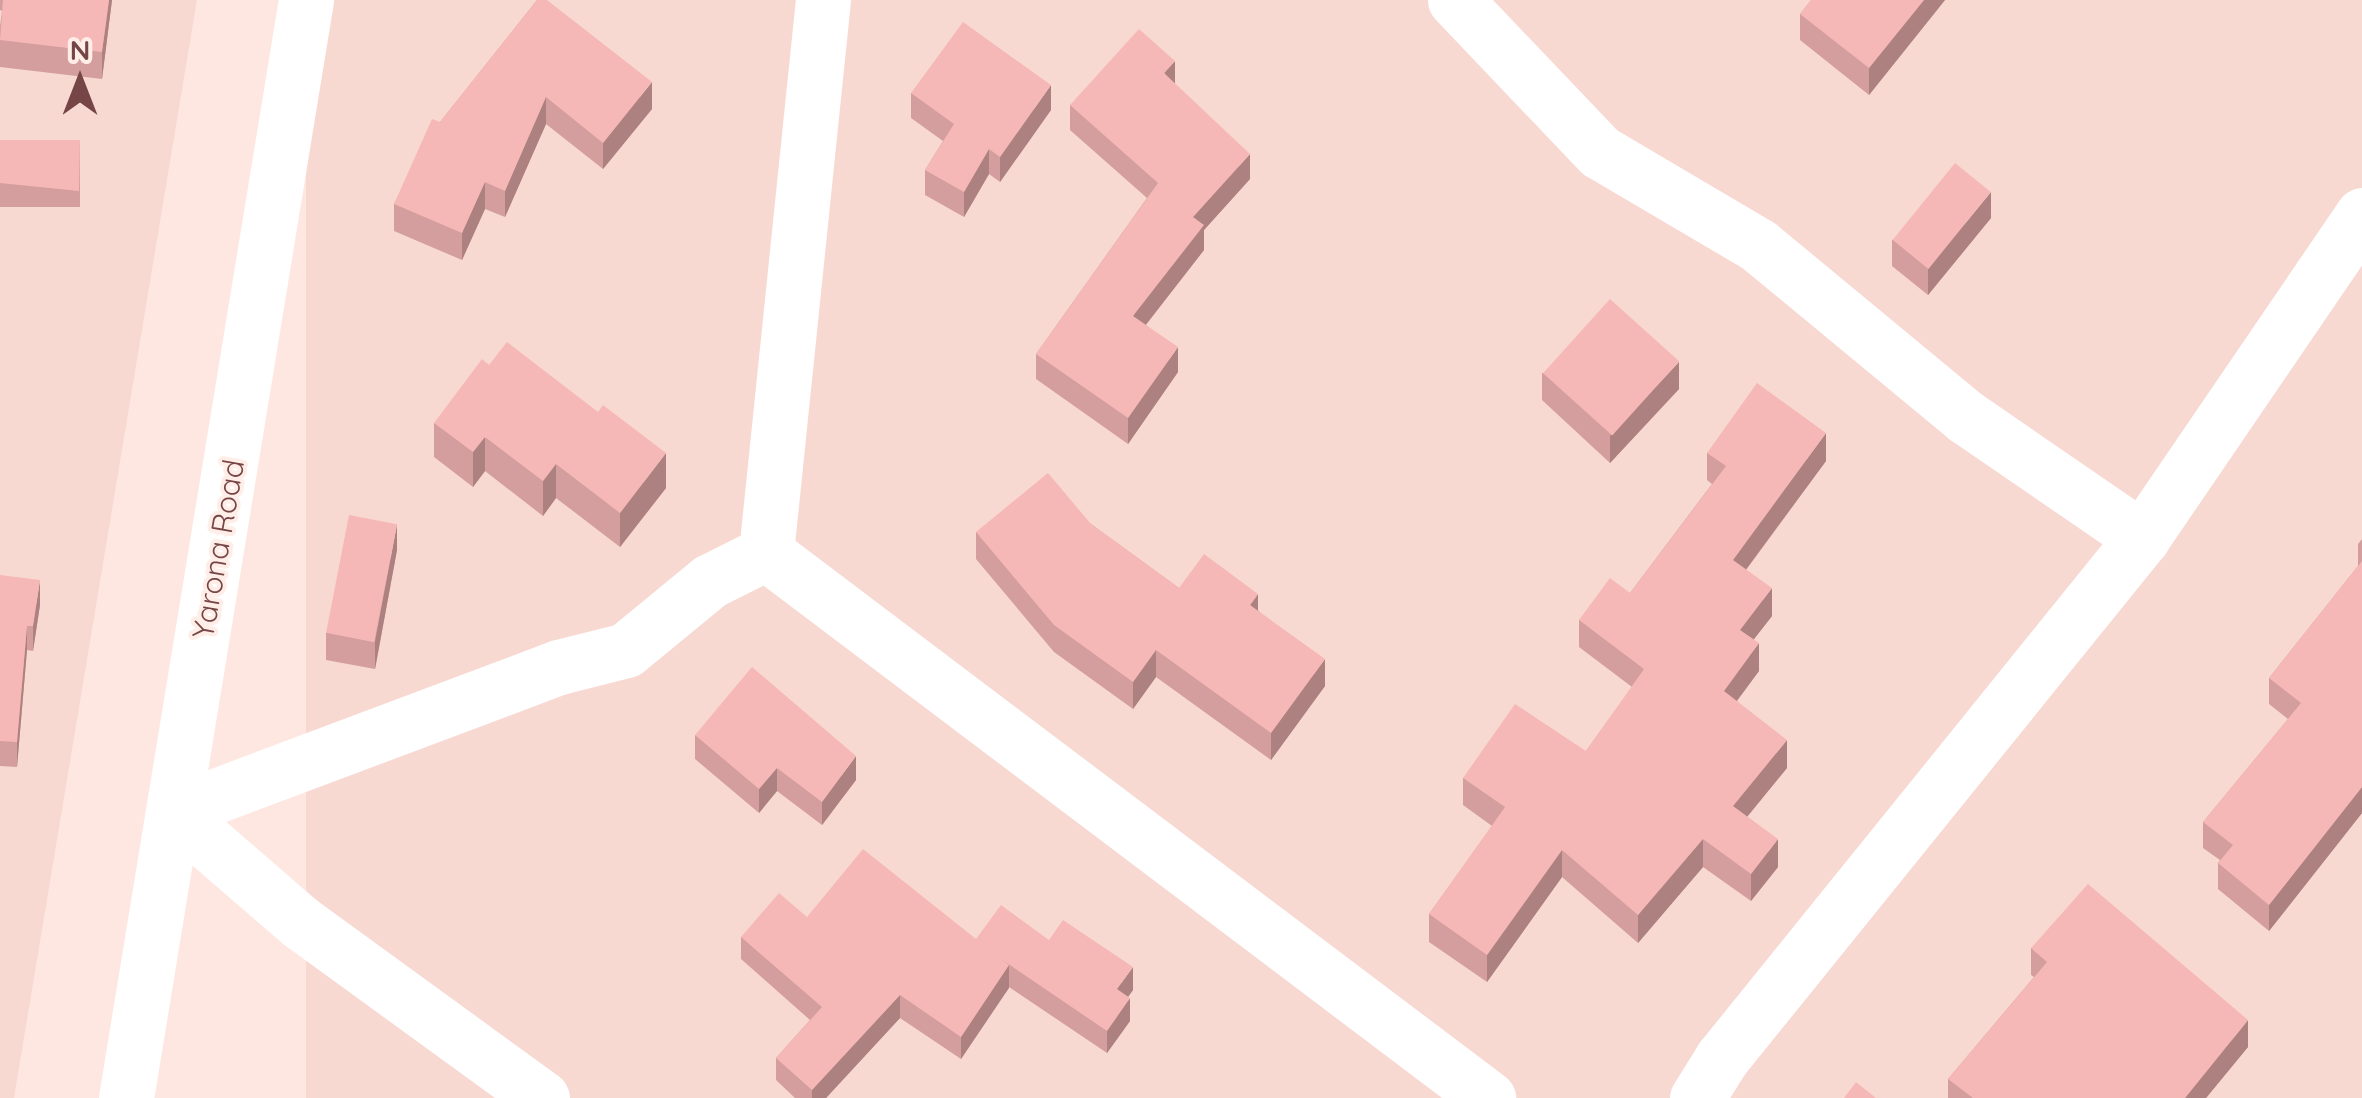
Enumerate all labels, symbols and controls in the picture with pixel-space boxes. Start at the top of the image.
north arrow [30,30,130,130]
text: N [70,32,90,67]
street label: Yarona Road [185,457,251,641]

